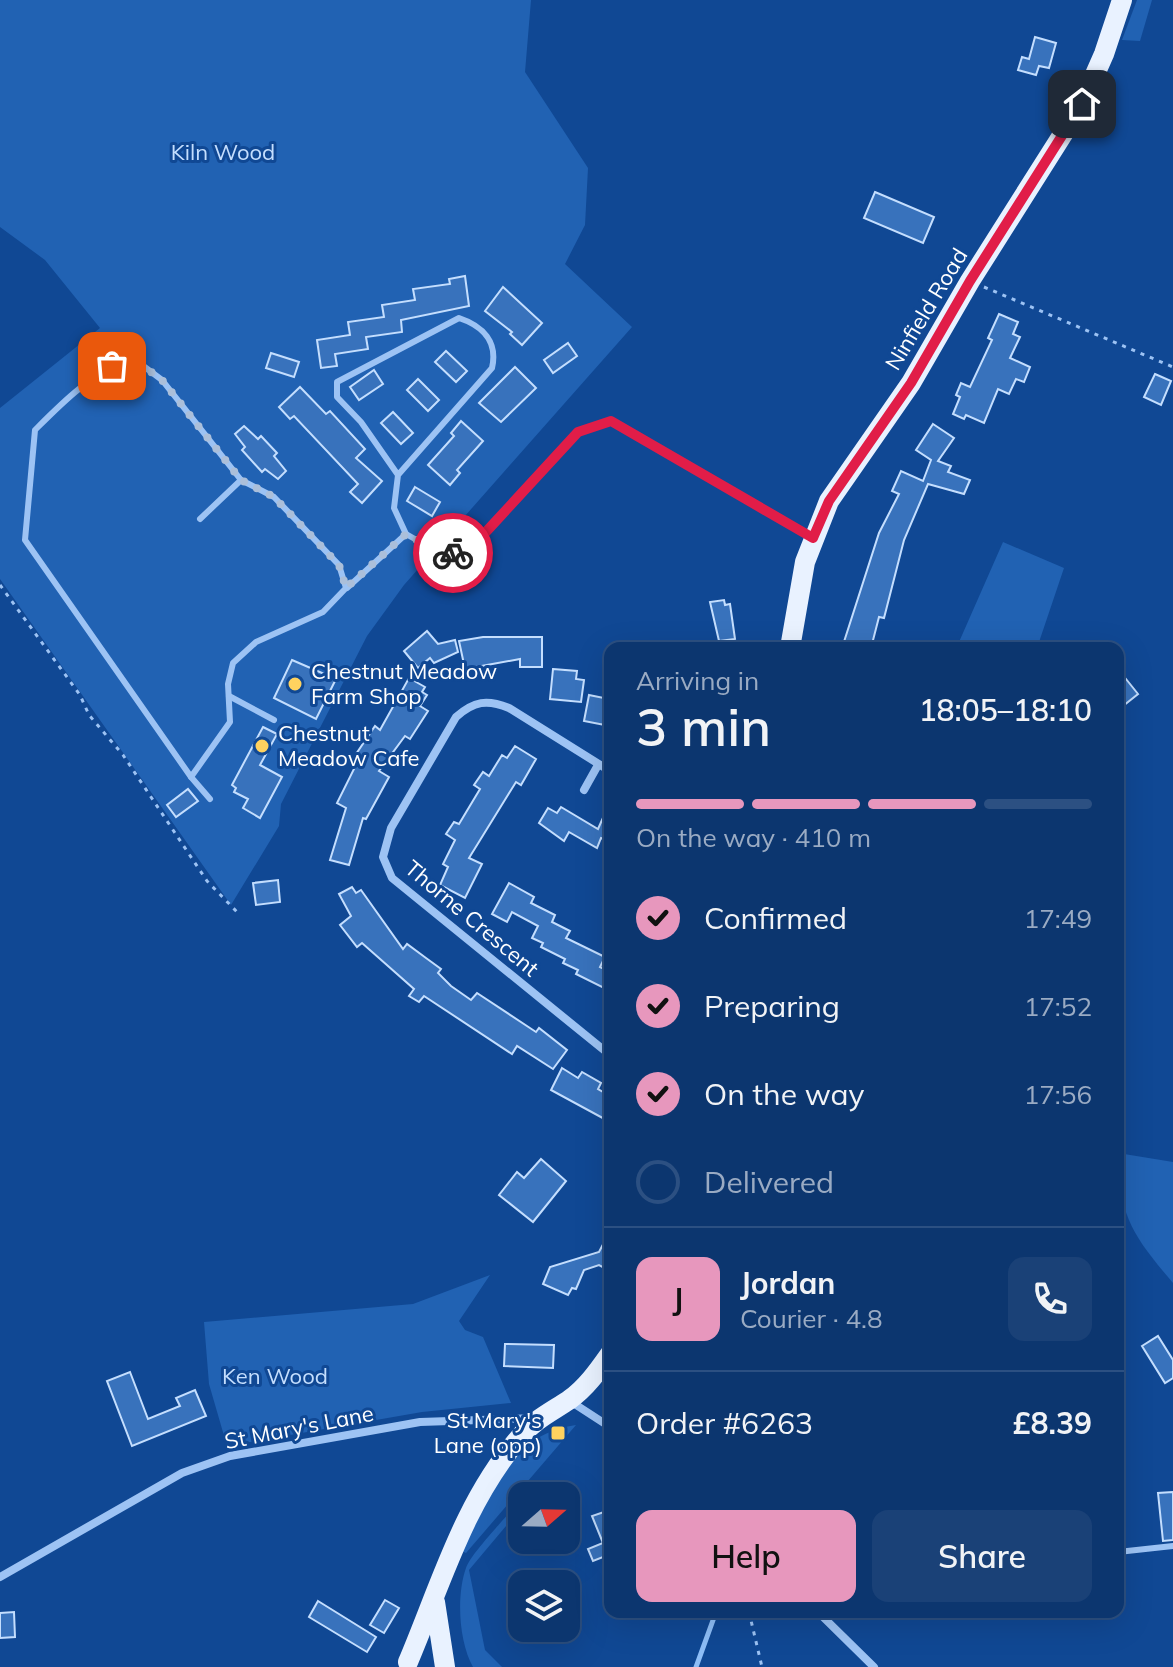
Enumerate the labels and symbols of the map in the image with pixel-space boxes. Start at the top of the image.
pin [1048,70,1116,138]
park label: Kiln Wood [171,138,275,166]
street label: Ninfield Road [879,243,973,375]
pin [78,332,146,400]
courier [413,513,493,593]
place label: Chestnut Meadow Farm Shop [311,657,497,710]
marker: Chestnut Meadow Farm Shop [286,675,304,693]
place label: Chestnut Meadow Cafe [278,719,420,772]
marker: Chestnut Meadow Cafe [253,737,271,755]
street label: Thorne Crescent [399,854,545,982]
park label: Ken Wood [222,1362,328,1390]
street label: St Mary's Lane [222,1399,376,1455]
place label: St Mary's Lane (opp) [434,1406,542,1459]
marker: St Mary's Lane (opp) [549,1424,567,1442]
north arrow [508,1482,580,1554]

